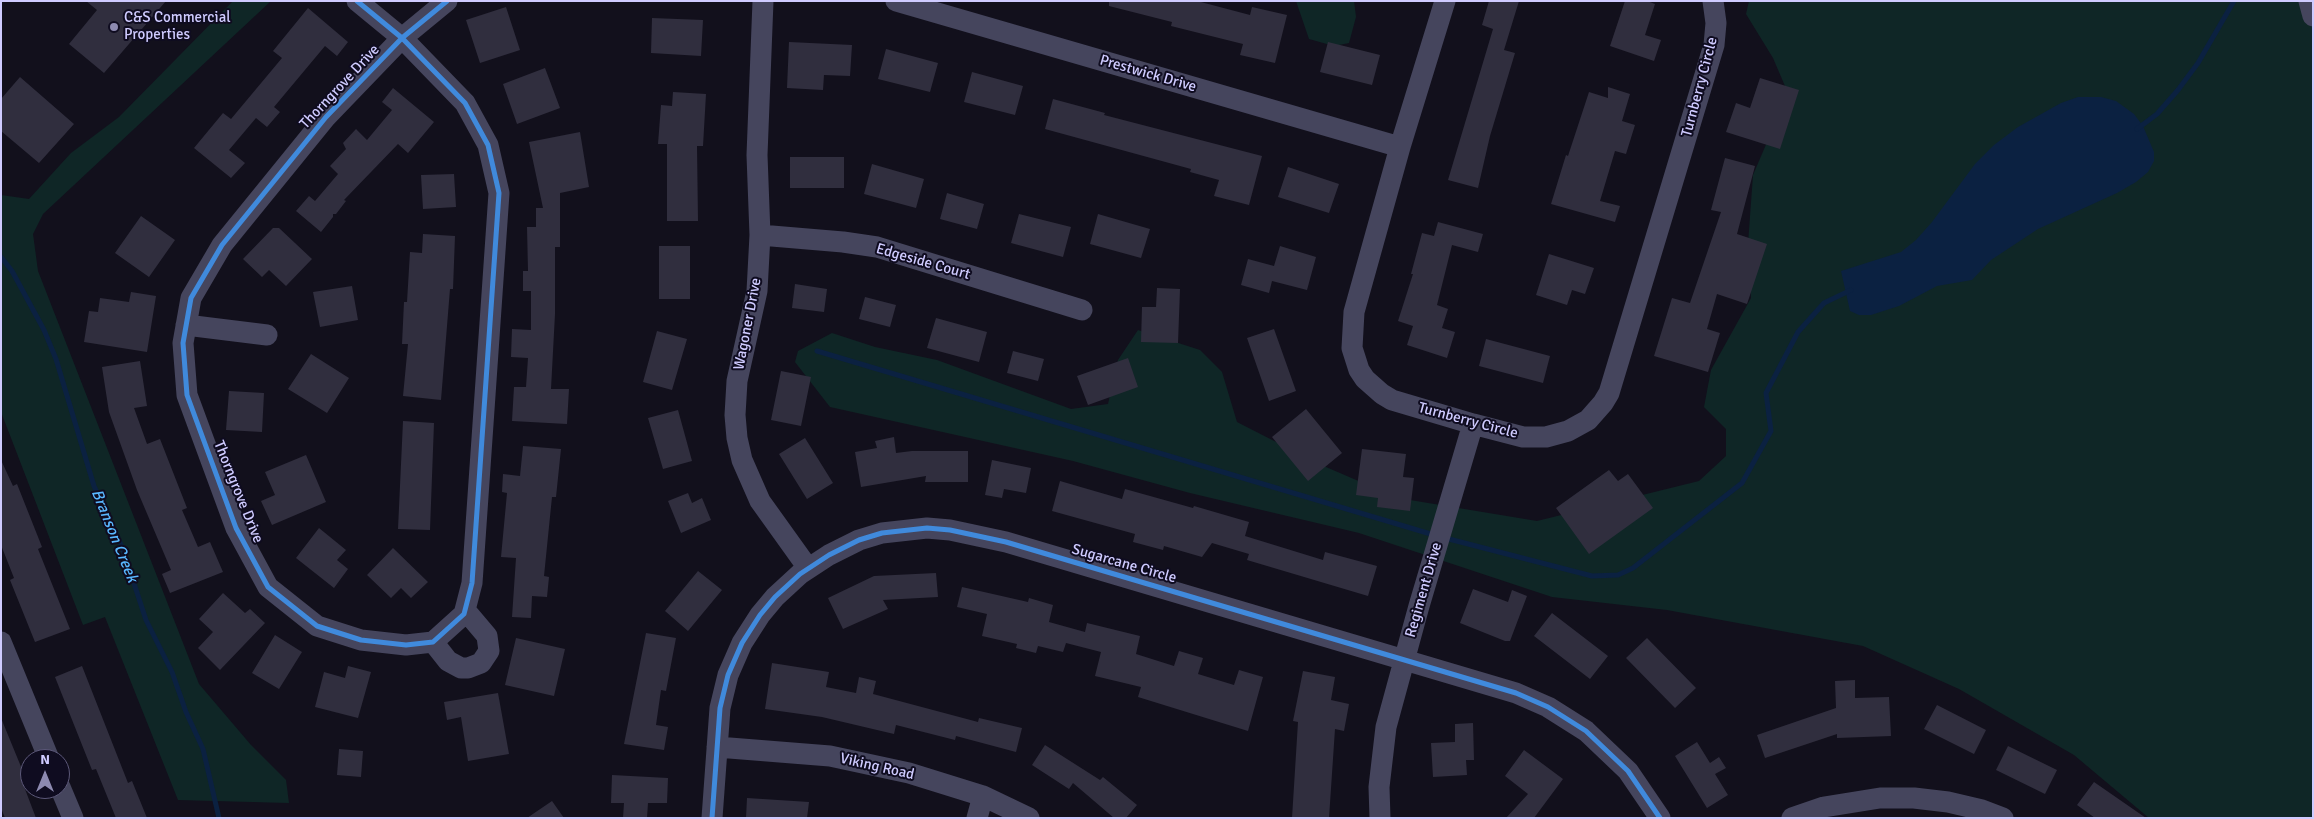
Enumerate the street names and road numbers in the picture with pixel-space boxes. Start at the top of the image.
street label: Turnberry Circle [1678,35,1722,139]
street label: Thorngrove Drive [296,41,384,133]
street label: Prestwick Drive [1098,52,1198,96]
street label: Edgeside Court [874,240,972,284]
street label: Wagoner Drive [730,276,766,372]
street label: Turnberry Circle [1416,399,1520,443]
street label: Thorngrove Drive [209,438,267,546]
street label: Sugarcane Circle [1070,540,1178,588]
street label: Regiment Drive [1402,540,1446,640]
street label: Viking Road [838,750,916,784]

